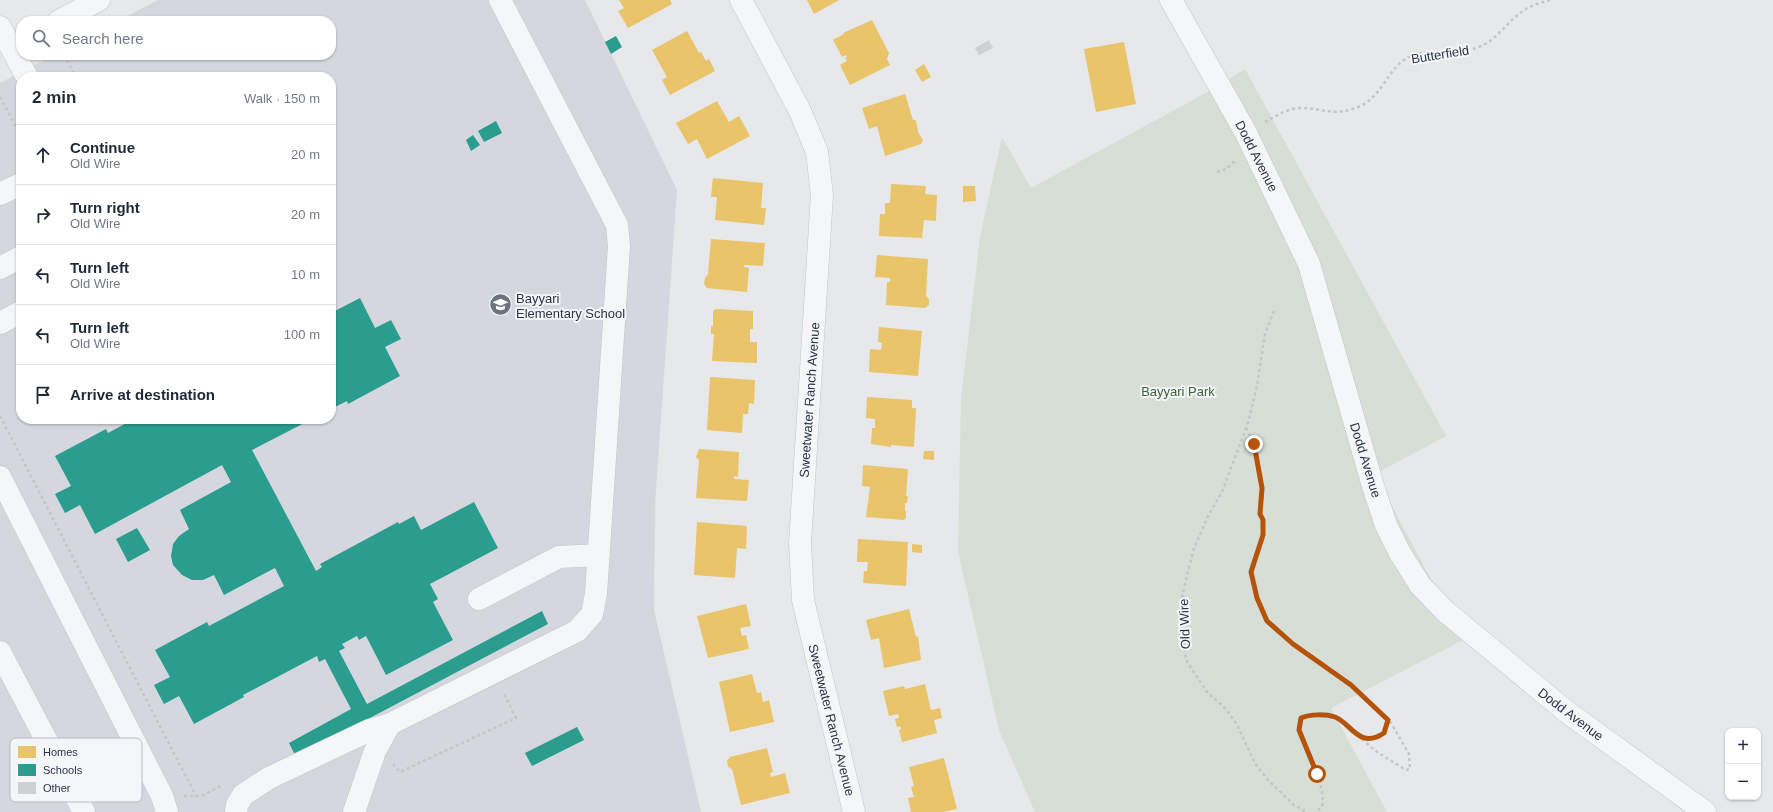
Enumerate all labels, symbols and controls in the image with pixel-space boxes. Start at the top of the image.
search box [16,16,336,60]
icon: search [30,27,52,49]
text: Search here [62,30,144,47]
street label: Butterfield [1410,43,1470,66]
text: 2 min [32,88,76,107]
text: Walk · 150 m [244,91,320,106]
street label: Dodd Avenue [1232,118,1281,194]
text: Continue [70,139,135,156]
icon: ahead [32,144,54,166]
text: 20 m [291,147,320,162]
text: Old Wire [70,156,121,171]
text: Turn right [70,199,140,216]
icon: right [32,204,54,226]
text: 20 m [291,207,320,222]
text: Old Wire [70,216,121,231]
text: Turn left [70,259,129,276]
icon: left [32,264,54,286]
text: 10 m [291,267,320,282]
text: Old Wire [70,276,121,291]
place label: Bayyari Elementary School [516,291,625,321]
school or university icon: Bayyari Elementary School [487,292,513,318]
text: Turn left [70,319,129,336]
street label: Sweetwater Ranch Avenue [797,322,822,478]
icon: left [32,324,54,346]
text: 100 m [284,327,320,342]
text: Old Wire [70,336,121,351]
icon: arrive [32,384,54,406]
park label: Bayyari Park [1141,384,1215,399]
text: Arrive at destination [70,386,215,403]
street label: Dodd Avenue [1347,421,1384,500]
route end [1245,435,1263,453]
street label: Old Wire [1176,598,1193,650]
street label: Sweetwater Ranch Avenue [805,643,858,798]
street label: Dodd Avenue [1535,685,1606,744]
map controls [1725,728,1761,800]
button: + [1725,728,1761,764]
legend [10,738,142,802]
text: Homes [43,746,78,758]
text: Schools [43,764,83,776]
button: − [1725,764,1761,800]
route start [1308,765,1326,783]
text: Other [43,782,71,794]

